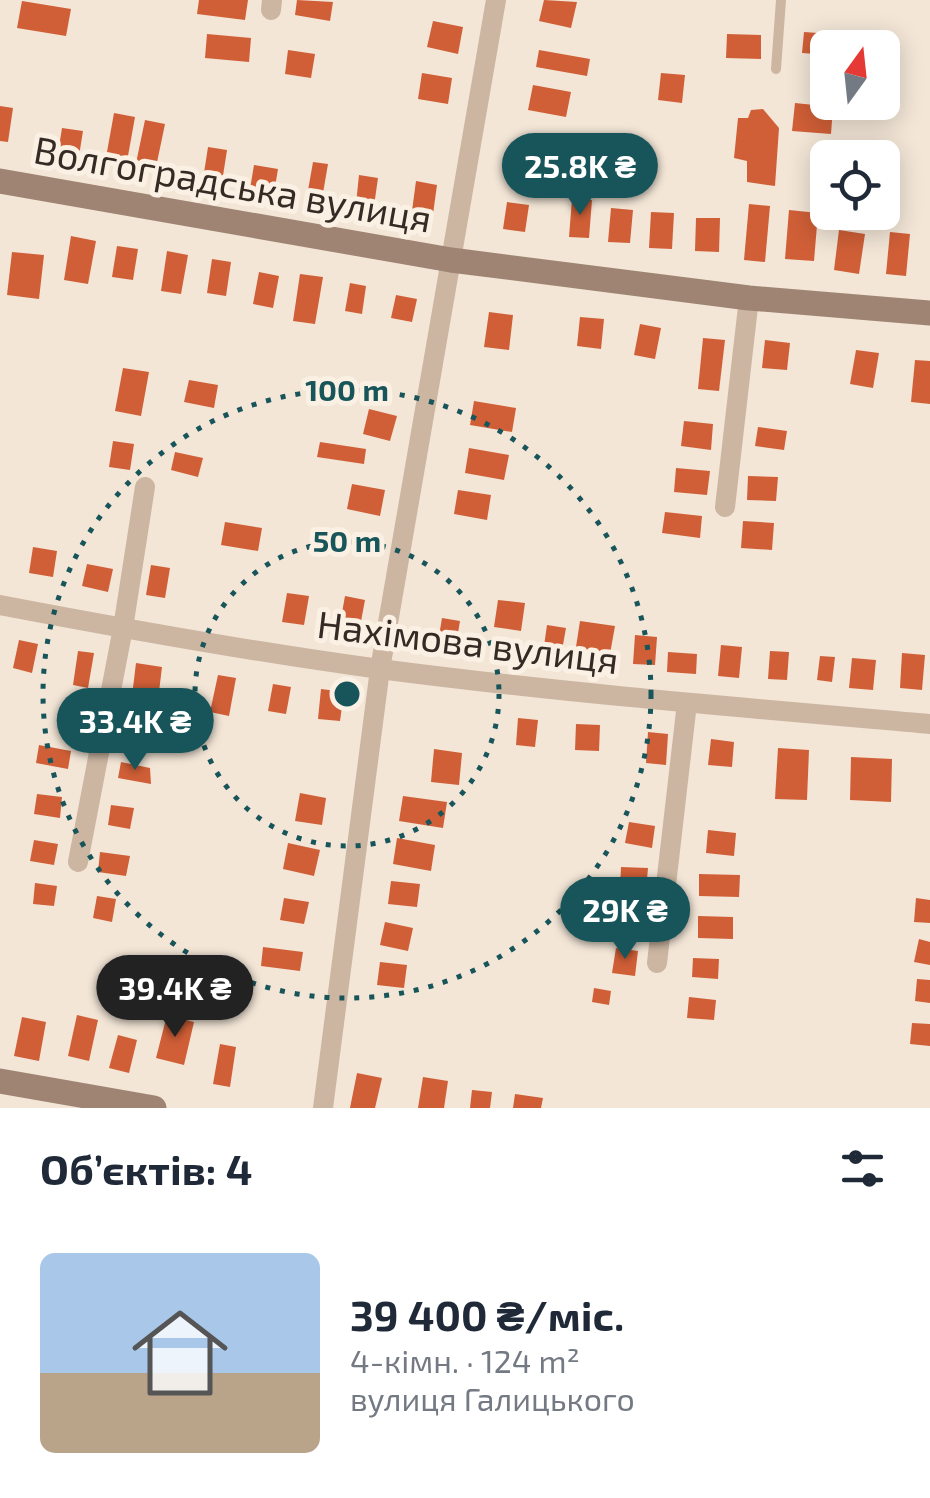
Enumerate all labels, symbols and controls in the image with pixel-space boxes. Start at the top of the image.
north arrow [810,30,900,120]
map controls [810,30,900,230]
street label: Волгоградська вулиця [31,125,435,241]
pin: 25.8K ₴ [488,133,672,218]
button: locate [810,140,900,230]
text: 25.8K ₴ [524,146,636,184]
text: 100 m [305,371,389,407]
text: 50 m [313,522,381,558]
street label: Нахімова вулиця [315,600,621,682]
centre of rings [329,676,365,712]
pin: 33.4K ₴ [43,688,227,773]
text: 33.4K ₴ [79,701,191,739]
pin: 29K ₴ [555,877,695,962]
text: 29K ₴ [582,890,668,928]
pin: 39.4K ₴ [83,955,267,1040]
text: 39.4K ₴ [118,968,232,1006]
icon: filters [835,1141,890,1196]
text: Об’єктів: 4 [40,1143,252,1193]
text: 39 400 ₴/міс. [350,1289,624,1339]
icon: home [120,1293,240,1413]
text: 4-кімн. · 124 m² [350,1341,580,1379]
text: вулиця Галицького [350,1379,635,1417]

